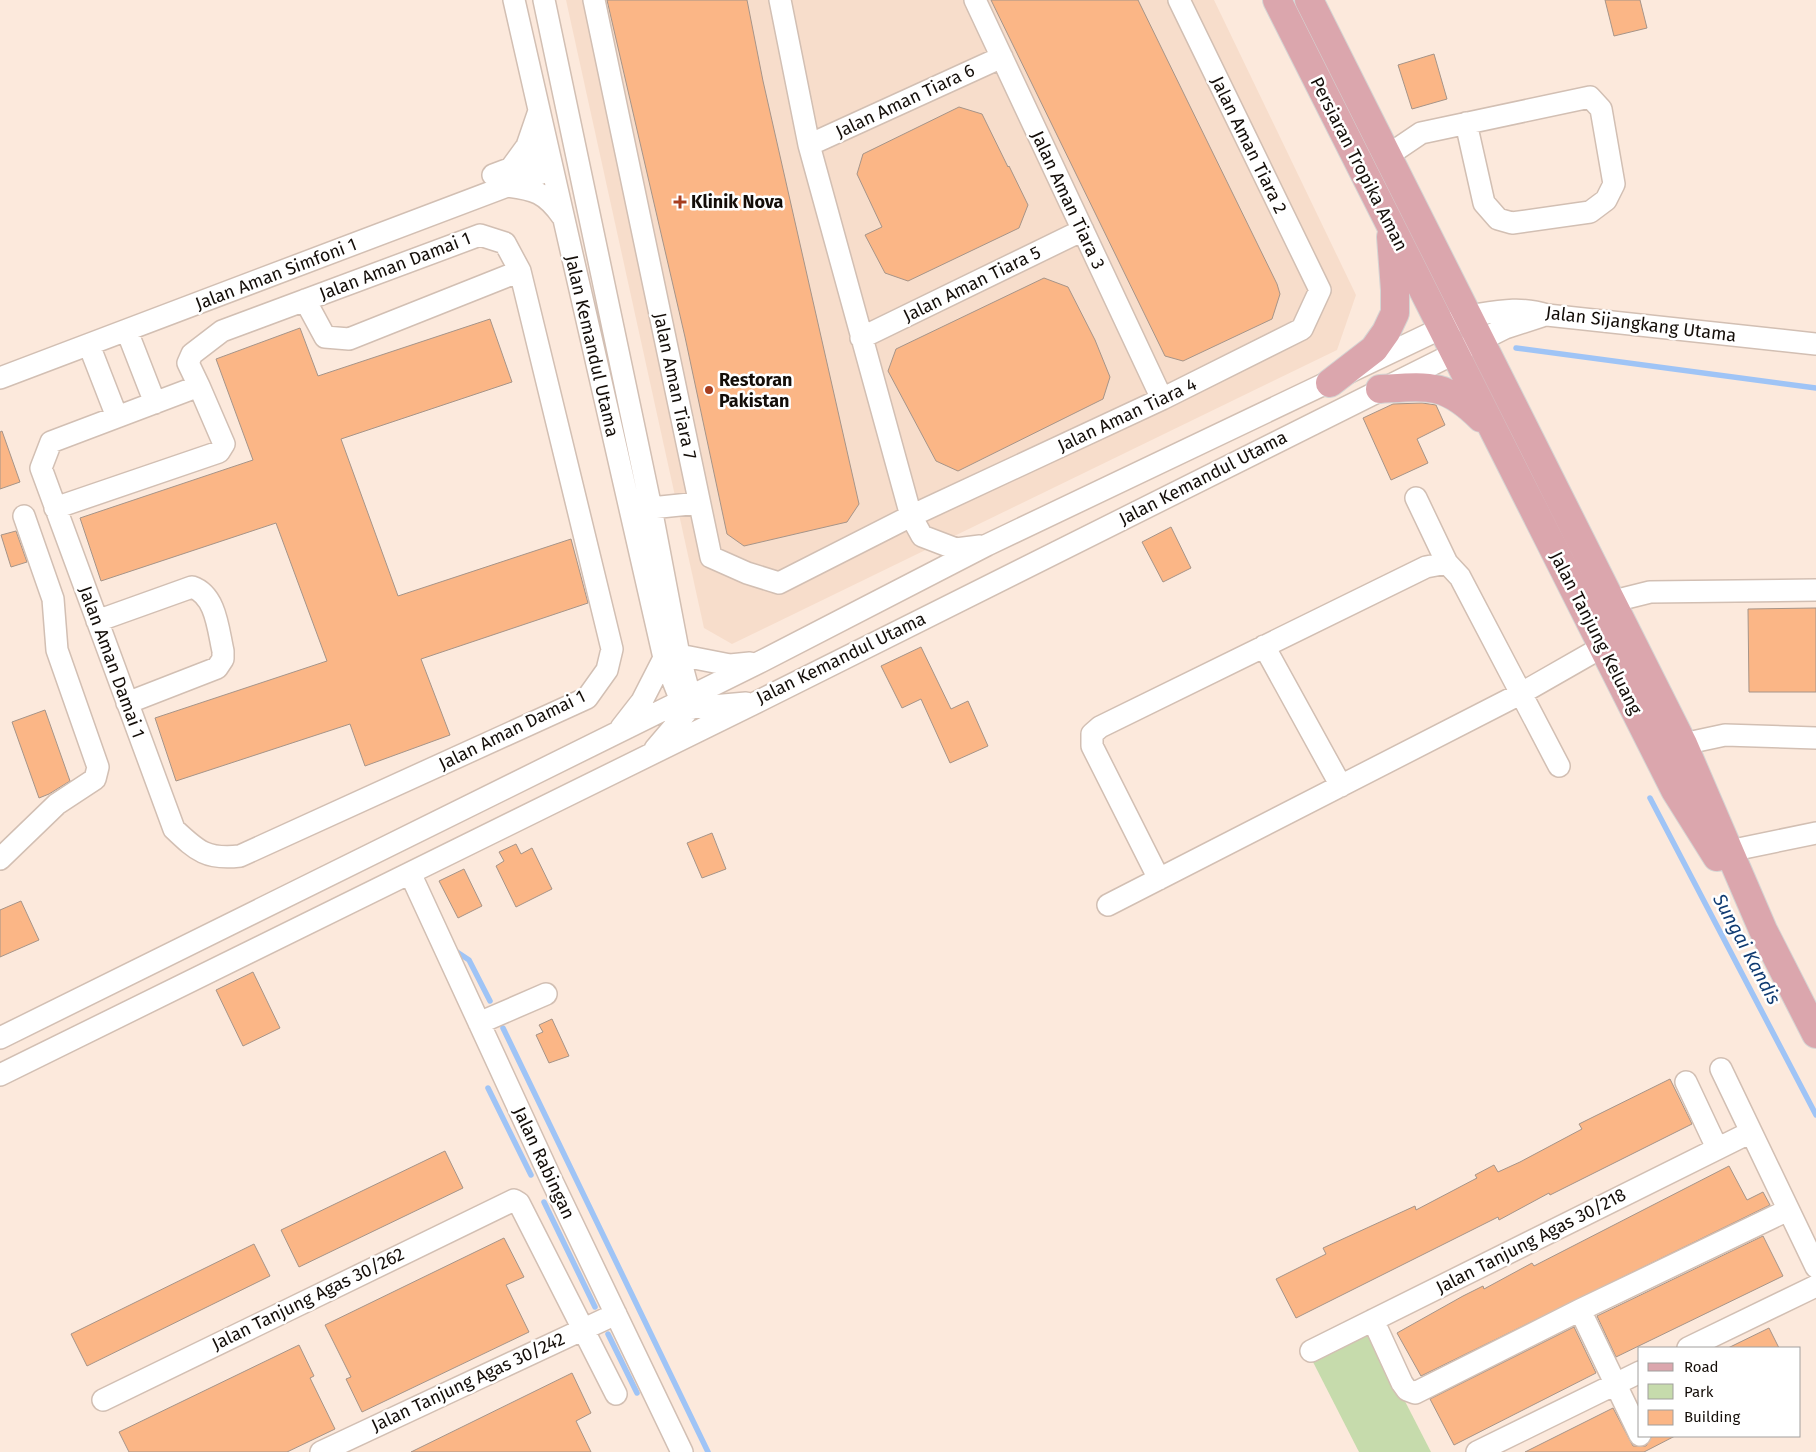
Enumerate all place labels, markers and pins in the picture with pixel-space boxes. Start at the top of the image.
place label: Klinik Nova [691,191,784,213]
marker: Klinik Nova [673,195,687,209]
place label: Restoran Pakistan [719,369,792,412]
marker: Restoran Pakistan [703,384,715,396]

